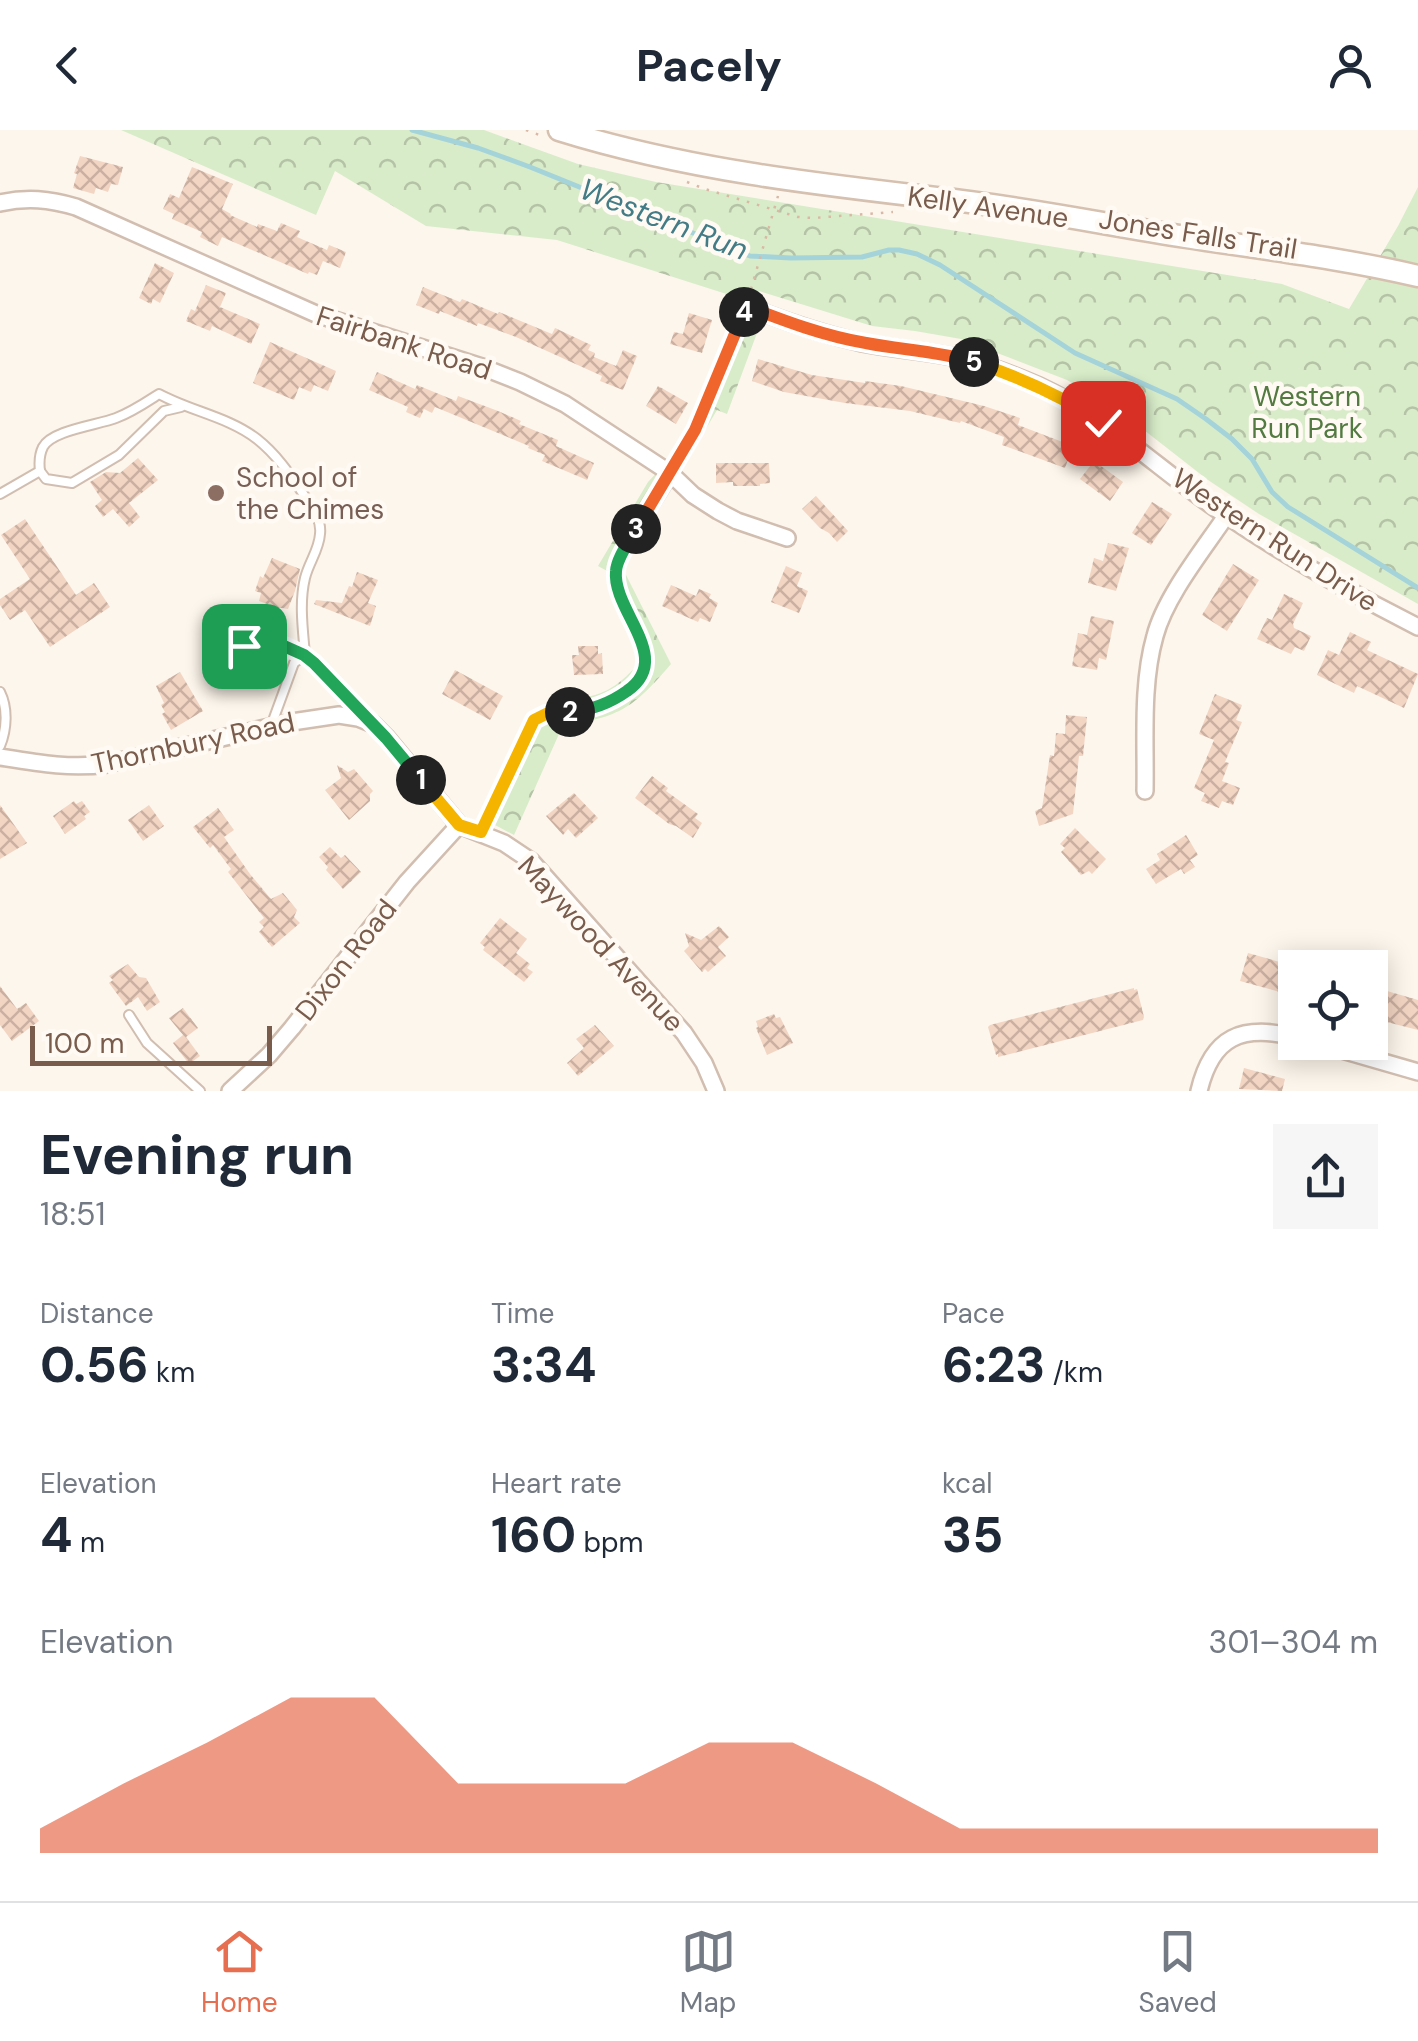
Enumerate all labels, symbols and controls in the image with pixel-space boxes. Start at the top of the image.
text: Pacely [636,36,782,95]
icon: back [40,38,95,93]
icon: person [1323,38,1378,93]
water label: Western Run [574,169,754,269]
street label: Kelly Avenue [905,177,1071,237]
street label: Jones Falls Trail [1096,200,1300,268]
pin: 4 [719,287,769,337]
text: 4 [735,293,753,330]
street label: Fairbank Road [312,297,496,389]
pin: 5 [949,337,999,387]
text: 5 [965,343,983,380]
park label: Western Run Park [1251,378,1363,447]
pin [1061,381,1146,466]
icon: check [1076,396,1131,451]
place label: School of the Chimes [236,459,384,528]
street label: Western Run Drive [1165,460,1385,620]
marker: School of the Chimes [205,482,227,504]
pin: 3 [611,504,661,554]
text: 3 [628,510,644,547]
pin [202,604,287,689]
icon: arrive [217,619,272,674]
pin: 2 [545,687,595,737]
text: 2 [562,693,578,730]
street label: Thornbury Road [88,703,298,783]
pin: 1 [396,755,446,805]
text: 1 [416,761,426,798]
street label: Maywood Avenue [510,848,692,1040]
street label: Dixon Road [287,892,405,1028]
map controls [1278,950,1388,1060]
button: locate [1278,950,1388,1060]
scale bar [30,1021,272,1066]
text: 100 m [45,1025,124,1062]
text: Evening run [40,1119,354,1191]
button: share [1273,1124,1378,1229]
text: 18:51 [40,1193,105,1235]
text: Distance [40,1295,154,1332]
text: Time [491,1295,554,1332]
text: Pace [942,1295,1005,1332]
text: 0.56 [40,1332,149,1398]
text: 3:34 [491,1332,597,1398]
text: 6:23 [942,1332,1045,1398]
text: km [149,1354,195,1391]
text: /km [1045,1354,1103,1391]
text: Elevation [40,1465,157,1502]
text: Heart rate [491,1465,622,1502]
text: kcal [942,1465,993,1502]
text: 4 [40,1502,73,1568]
text: 160 [491,1502,576,1568]
text: 35 [942,1502,1003,1568]
text: m [73,1524,105,1561]
text: bpm [576,1524,644,1561]
text: Elevation [40,1621,173,1663]
text: 301–304 m [1209,1621,1378,1663]
tab: Home [201,1924,278,2021]
tab: Map [680,1924,736,2021]
tab: Saved [1138,1924,1217,2021]

